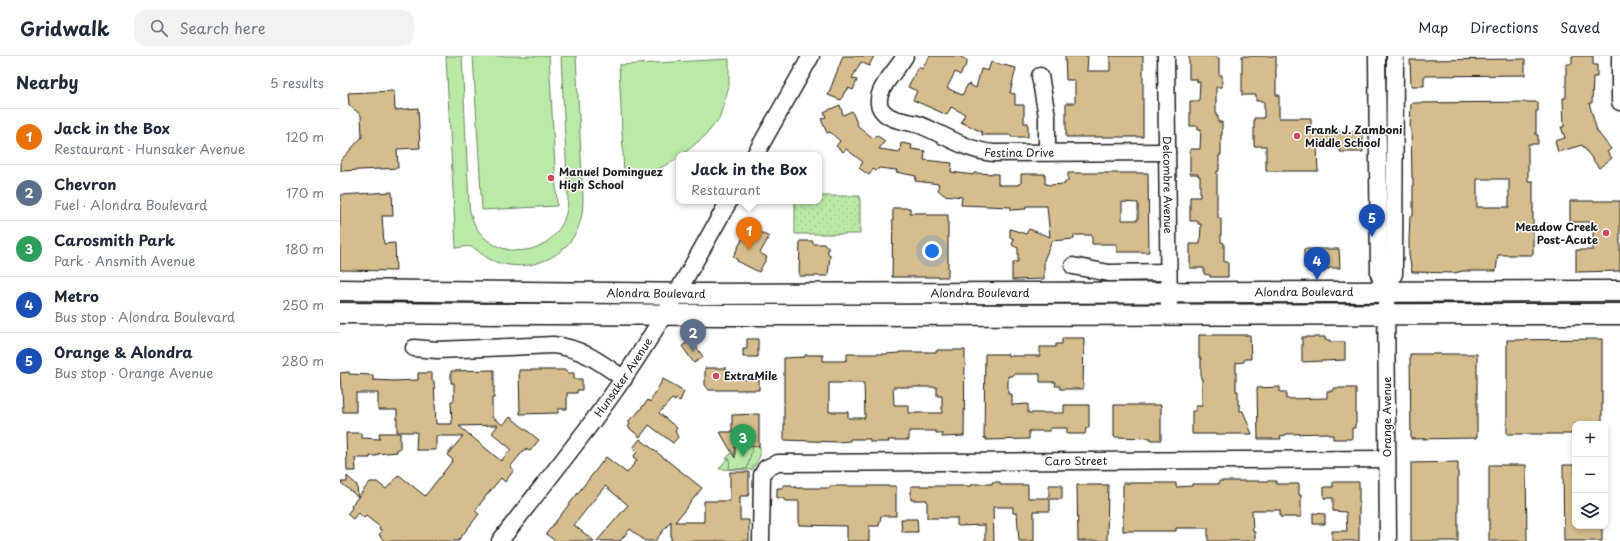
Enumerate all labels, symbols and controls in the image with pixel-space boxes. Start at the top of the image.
search box [134,10,414,46]
text: Gridwalk [20,14,110,42]
text: Search here [180,16,265,39]
icon: search [148,17,170,39]
text: Map [1418,17,1448,38]
text: Directions [1470,17,1538,38]
text: Saved [1560,17,1600,38]
text: Nearby [16,69,78,95]
text: 5 results [270,73,324,92]
text: Jack in the Box [54,116,170,139]
place label: Frank J. Zamboni Middle School [1305,121,1403,151]
text: 1 [26,127,32,146]
text: 120 m [285,127,324,146]
marker: Frank J. Zamboni Middle School [1292,131,1302,141]
street label: Delcombre Avenue [1159,136,1177,234]
text: Restaurant · Hunsaker Avenue [54,139,245,158]
street label: Festina Drive [983,143,1054,161]
popup [676,152,822,204]
text: Jack in the Box [691,157,807,180]
place label: Manuel Dominguez High School [559,163,663,193]
text: Chevron [54,172,117,195]
marker: Manuel Dominguez High School [546,173,556,183]
text: Restaurant [691,180,761,199]
text: 2 [24,183,34,202]
text: 170 m [286,183,324,202]
text: Fuel · Alondra Boulevard [54,195,207,214]
pin: 5 [1359,204,1385,237]
pin: 1 [736,217,762,250]
place label: Meadow Creek Post-Acute [1515,218,1599,248]
text: Carosmith Park [54,228,175,251]
marker: Meadow Creek Post-Acute [1601,228,1611,238]
text: 3 [25,239,33,258]
text: 180 m [285,239,324,258]
your location [922,241,942,261]
pin: 4 [1304,247,1330,280]
text: Park · Ansmith Avenue [54,251,195,270]
street label: Alondra Boulevard [1254,283,1354,300]
text: Metro [54,284,99,307]
street label: Alondra Boulevard [606,284,706,302]
street label: Alondra Boulevard [930,284,1030,301]
text: 4 [25,295,33,314]
text: 250 m [282,295,324,314]
text: Bus stop · Alondra Boulevard [54,307,235,326]
pin: 2 [680,319,706,352]
street label: Hunsaker Avenue [590,334,656,420]
text: Orange & Alondra [54,340,193,363]
text: 5 [25,351,33,370]
text: 280 m [282,351,324,370]
text: Bus stop · Orange Avenue [54,363,213,382]
place label: ExtraMile [724,367,778,384]
marker: ExtraMile [711,371,721,381]
street label: Orange Avenue [1378,377,1395,457]
map controls [1572,421,1608,529]
button: + [1572,421,1608,457]
pin: 3 [730,424,756,457]
street label: Caro Street [1045,452,1108,469]
button: − [1572,457,1608,493]
button: layers [1572,493,1608,529]

